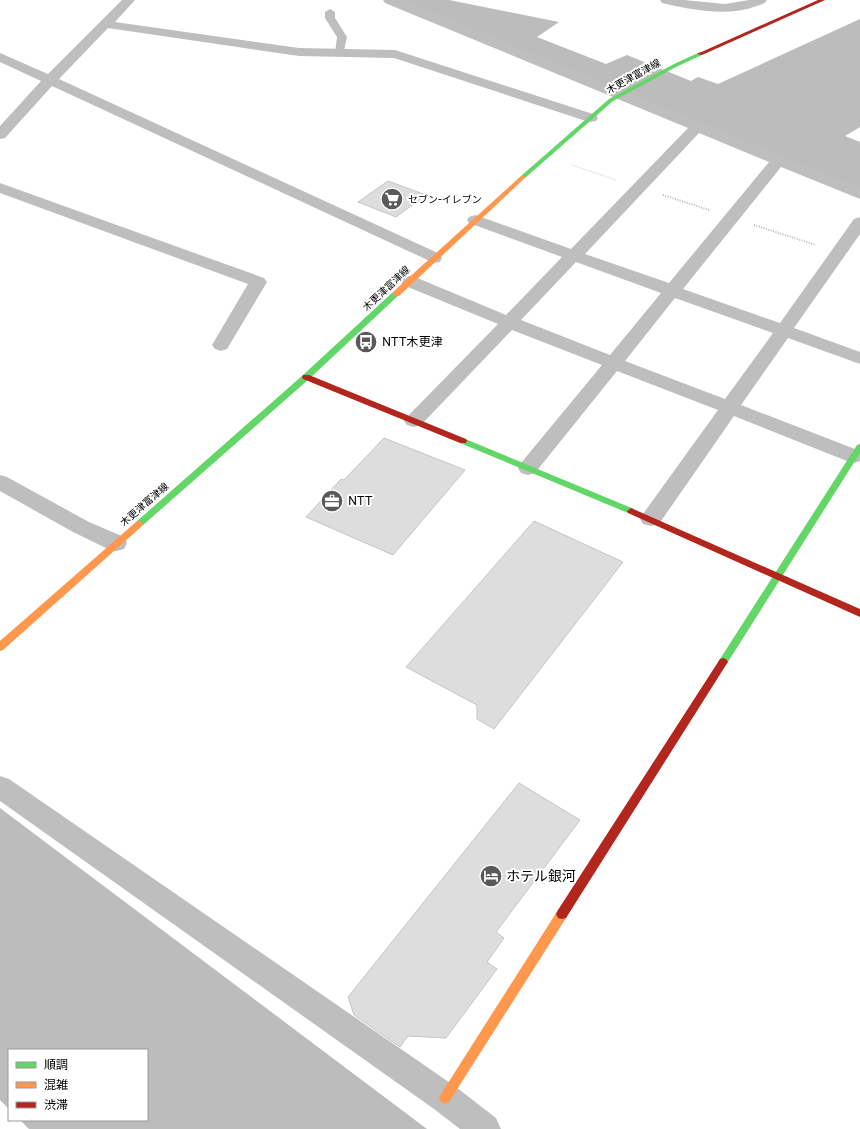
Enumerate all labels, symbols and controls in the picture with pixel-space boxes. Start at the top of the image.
street label: 木更津富津線 [604,56,662,96]
supermarket icon: セブン-イレブン [379,186,405,212]
place label: セブン-イレブン [408,193,482,205]
street label: 木更津富津線 [360,263,412,313]
bus stop icon: NTT木更津 [353,329,379,355]
place label: NTT木更津 [382,334,442,349]
street label: 木更津富津線 [117,480,171,528]
office icon: NTT [319,488,345,514]
place label: NTT [348,493,373,508]
hotel icon: ホテル銀河 [478,863,504,889]
place label: ホテル銀河 [506,867,576,884]
legend [8,1049,148,1121]
text: 順調 [44,1057,68,1072]
text: 混雑 [44,1077,68,1092]
text: 渋滞 [44,1097,68,1112]

